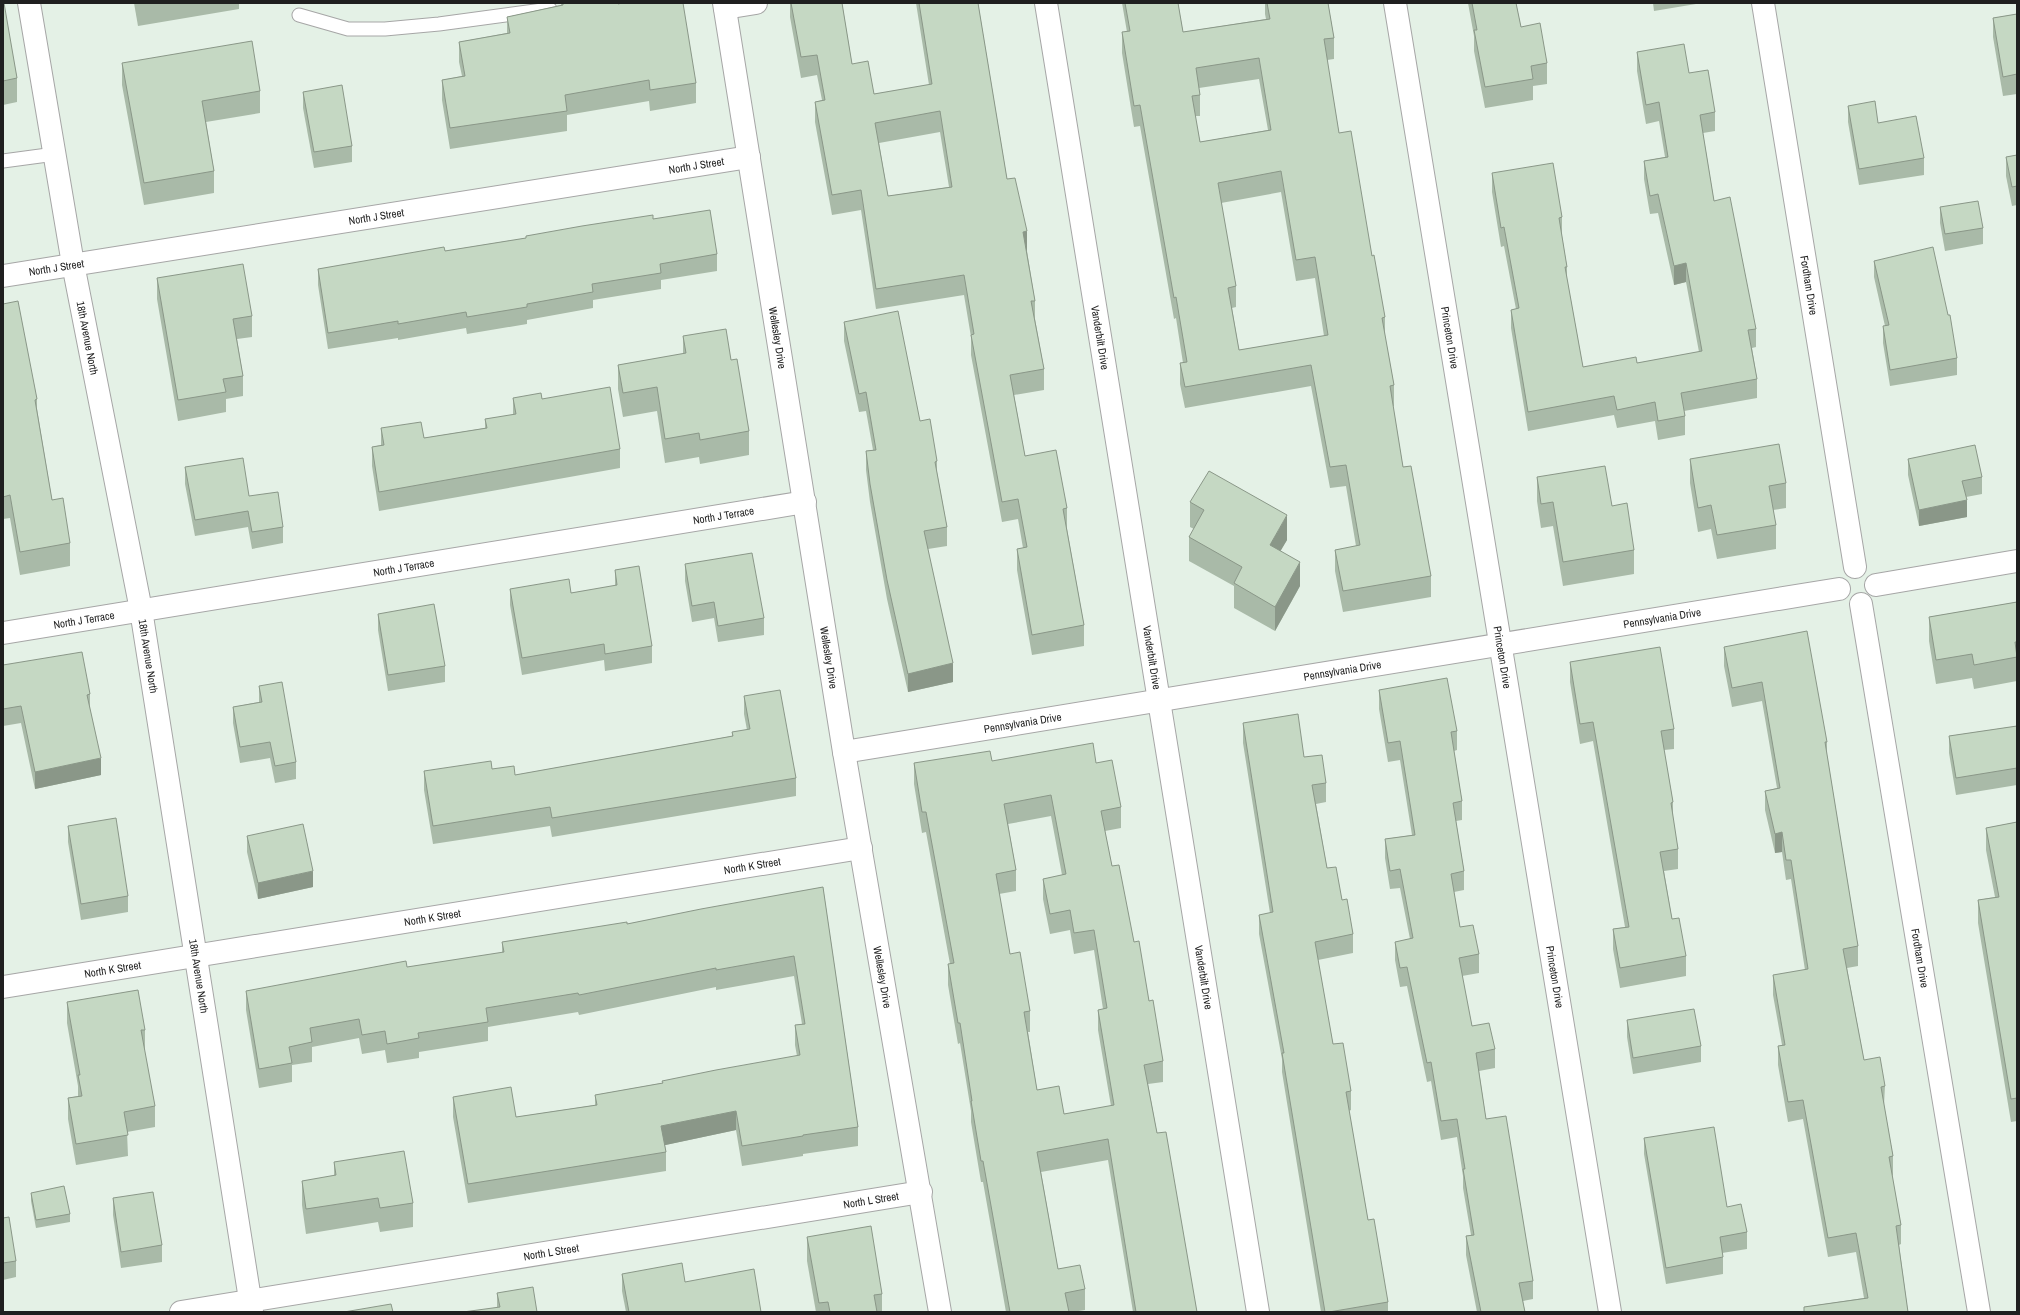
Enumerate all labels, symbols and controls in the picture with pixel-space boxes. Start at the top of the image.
street label: North J Street [668,154,725,177]
street label: North J Street [348,205,405,228]
street label: Fordham Drive [1797,255,1821,316]
street label: North J Street [28,256,85,279]
street label: 18th Avenue North [73,300,102,376]
street label: Vanderbilt Drive [1088,305,1112,371]
street label: Princeton Drive [1438,305,1462,370]
street label: Wellesley Drive [766,306,789,370]
street label: North J Terrace [692,503,755,527]
street label: North J Terrace [372,556,435,579]
street label: Pennsylvania Drive [1622,605,1702,631]
street label: North J Terrace [52,608,115,632]
street label: 18th Avenue North [136,618,161,694]
street label: Vanderbilt Drive [1140,624,1164,691]
street label: Princeton Drive [1490,625,1514,689]
street label: Wellesley Drive [817,626,841,690]
street label: Pennsylvania Drive [1303,657,1382,684]
street label: Pennsylvania Drive [983,709,1062,736]
street label: North K Street [723,854,782,877]
street label: North K Street [403,906,462,929]
street label: Fordham Drive [1908,927,1932,989]
street label: 18th Avenue North [186,938,212,1014]
street label: Vanderbilt Drive [1192,944,1216,1010]
street label: Wellesley Drive [870,945,895,1009]
street label: Princeton Drive [1543,945,1567,1009]
street label: North K Street [83,958,142,981]
street label: North L Street [842,1189,900,1211]
street label: North L Street [522,1241,580,1263]

